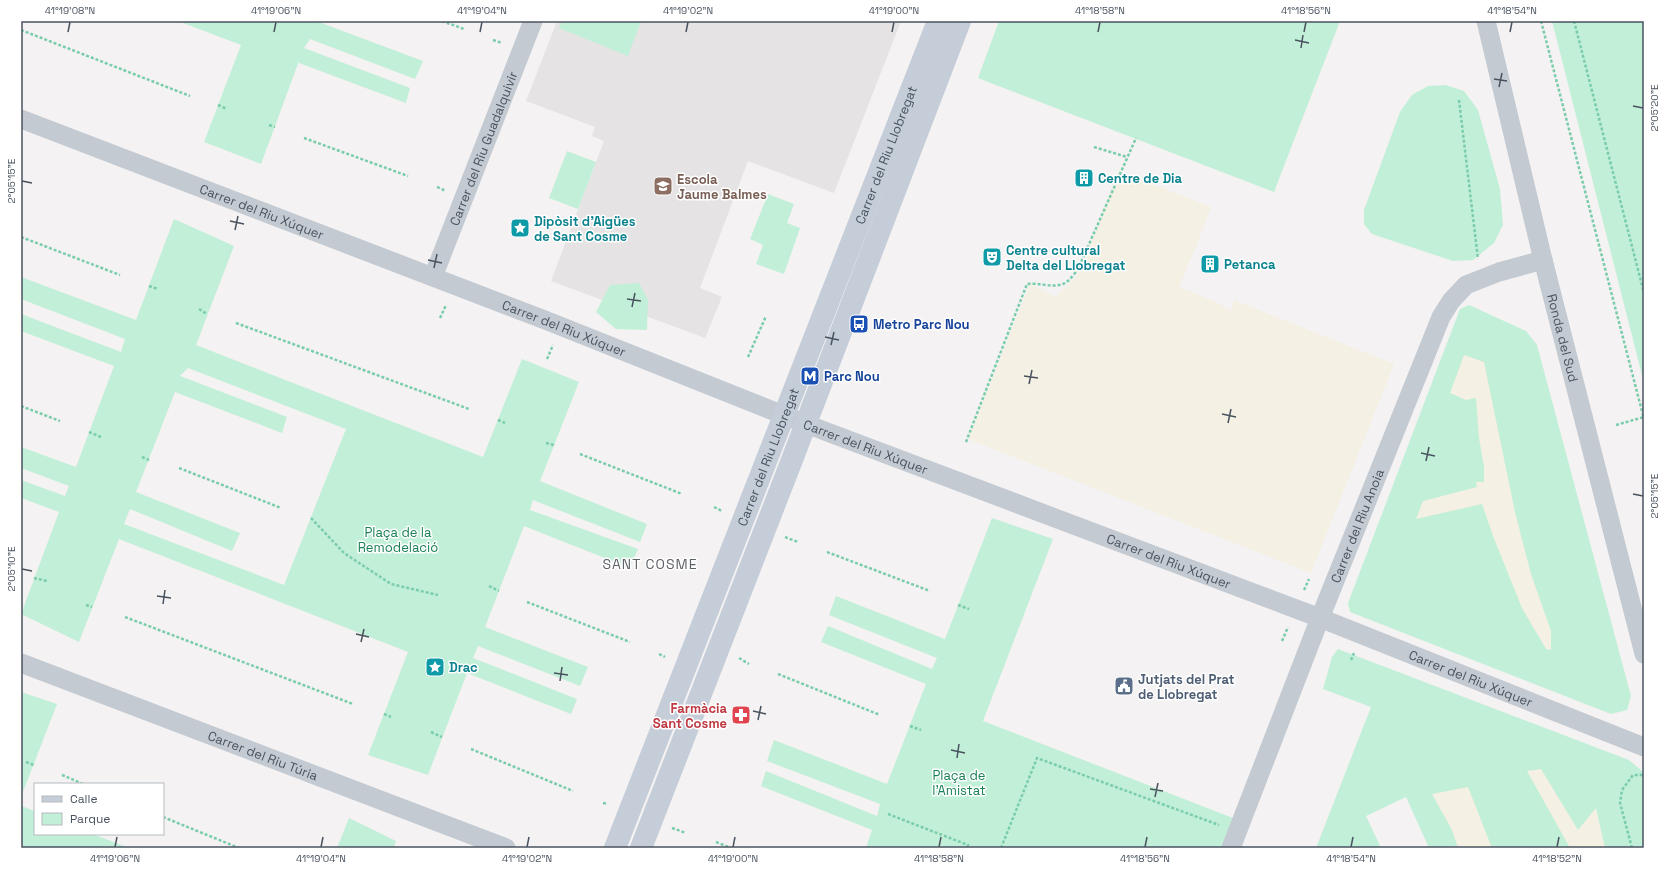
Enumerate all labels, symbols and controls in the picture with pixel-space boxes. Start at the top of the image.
text: 41°19'08"N [45,4,95,17]
text: 41°19'06"N [251,4,301,17]
text: 41°19'04"N [457,4,507,17]
text: 41°19'02"N [663,4,713,17]
text: 41°19'00"N [869,4,919,17]
text: 41°18'58"N [1075,4,1125,17]
text: 41°18'56"N [1281,4,1331,17]
text: 41°18'54"N [1487,4,1537,17]
street label: Carrer del Riu Guadalquivir [446,69,522,228]
street label: Carrer del Riu Llobregat [851,84,921,227]
text: 2°05'20"E [1648,84,1661,132]
text: 2°05'15"E [5,158,18,203]
building icon: Centre de Dia [1073,167,1095,189]
place label: Centre de Dia [1098,170,1183,187]
place label: Escola Jaume Balmes [677,171,767,203]
school or university icon: Escola Jaume Balmes [652,175,674,197]
street label: Carrer del Riu Xúquer [197,180,326,243]
place label: Dipòsit d'Aigües de Sant Cosme [534,213,636,245]
place icon: Dipòsit d'Aigües de Sant Cosme [509,217,531,239]
place label: Centre cultural Delta del Llobregat [1006,242,1125,274]
theatre icon: Centre cultural Delta del Llobregat [981,246,1003,268]
building icon: Petanca [1199,253,1221,275]
place label: Petanca [1224,256,1276,273]
street label: Ronda del Sud [1543,292,1582,384]
street label: Carrer del Riu Xúquer [500,296,629,360]
bus stop icon: Metro Parc Nou [848,313,870,335]
place label: Metro Parc Nou [873,316,970,333]
metro station icon: Parc Nou [799,365,821,387]
place label: Parc Nou [824,368,880,385]
street label: Carrer del Riu Llobregat [734,385,803,529]
street label: Carrer del Riu Xúquer [801,416,930,478]
street label: Carrer del Riu Anoia [1327,466,1388,585]
text: 2°05'15"E [1648,473,1661,518]
park label: Plaça de la Remodelació [358,524,438,556]
street label: Carrer del Riu Xúquer [1104,530,1233,593]
text: 2°05'10"E [5,546,18,592]
district label: SANT COSME [602,555,698,573]
street label: Carrer del Riu Xúquer [1406,646,1535,711]
place icon: Drac [424,656,446,678]
place label: Drac [449,659,478,676]
place label: Jutjats del Prat de Llobregat [1138,671,1234,703]
public building icon: Jutjats del Prat de Llobregat [1113,675,1135,697]
place label: Farmàcia Sant Cosme [653,700,727,732]
pharmacy icon: Farmàcia Sant Cosme [730,704,752,726]
street label: Carrer del Riu Túria [205,727,321,785]
park label: Plaça de l'Amistat [932,767,986,799]
legend [34,783,164,835]
text: Calle [70,791,98,807]
text: Parque [70,811,110,827]
text: 41°19'06"N [90,852,140,865]
text: 41°19'04"N [296,852,346,865]
text: 41°19'02"N [502,852,552,865]
text: 41°19'00"N [708,852,758,865]
text: 41°18'58"N [914,852,964,865]
text: 41°18'56"N [1120,852,1170,865]
text: 41°18'54"N [1326,852,1376,865]
text: 41°18'52"N [1532,852,1582,865]

